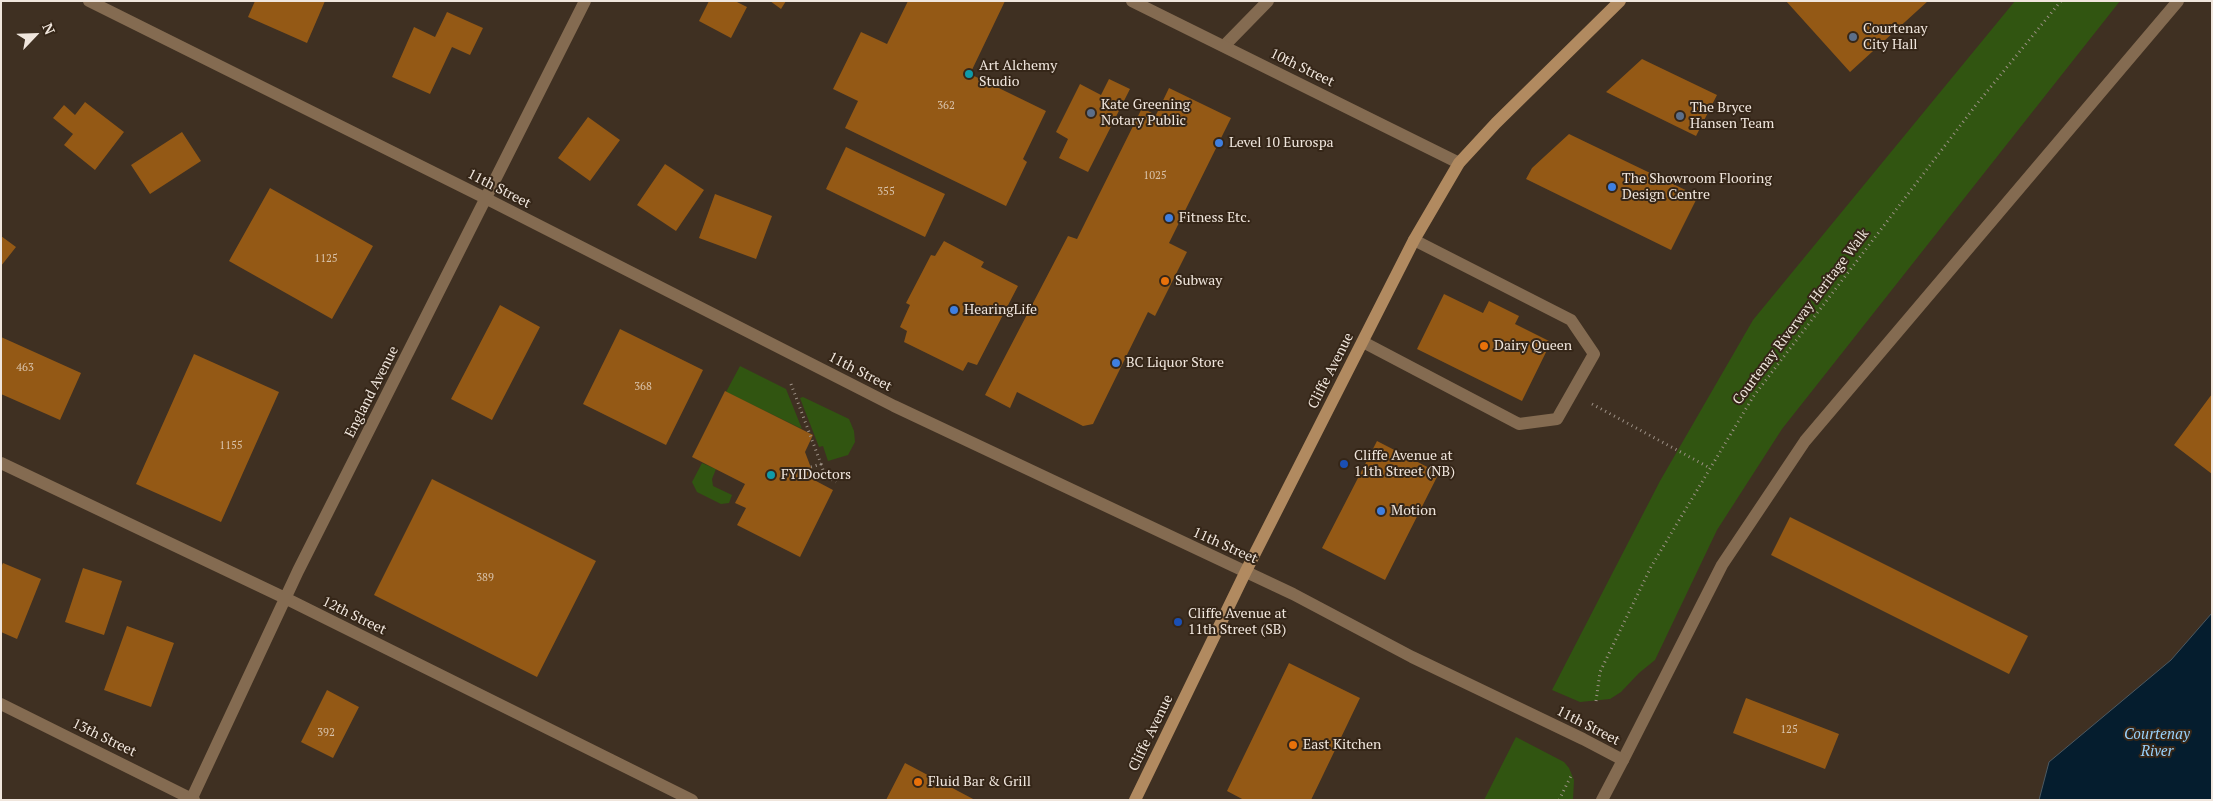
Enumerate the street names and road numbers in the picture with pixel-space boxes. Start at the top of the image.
street label: 10th Street [1267,45,1337,91]
street label: 11th Street [464,166,534,212]
street label: Courtenay Riverway Heritage Walk [1729,226,1873,408]
street label: Cliffe Avenue [1305,330,1357,412]
street label: England Avenue [342,343,402,441]
street label: 11th Street [825,349,895,395]
street label: 11th Street [1190,524,1260,568]
street label: 12th Street [319,593,389,639]
street label: Cliffe Avenue [1125,692,1177,774]
street label: 11th Street [1553,703,1623,749]
street label: 13th Street [69,715,139,761]

